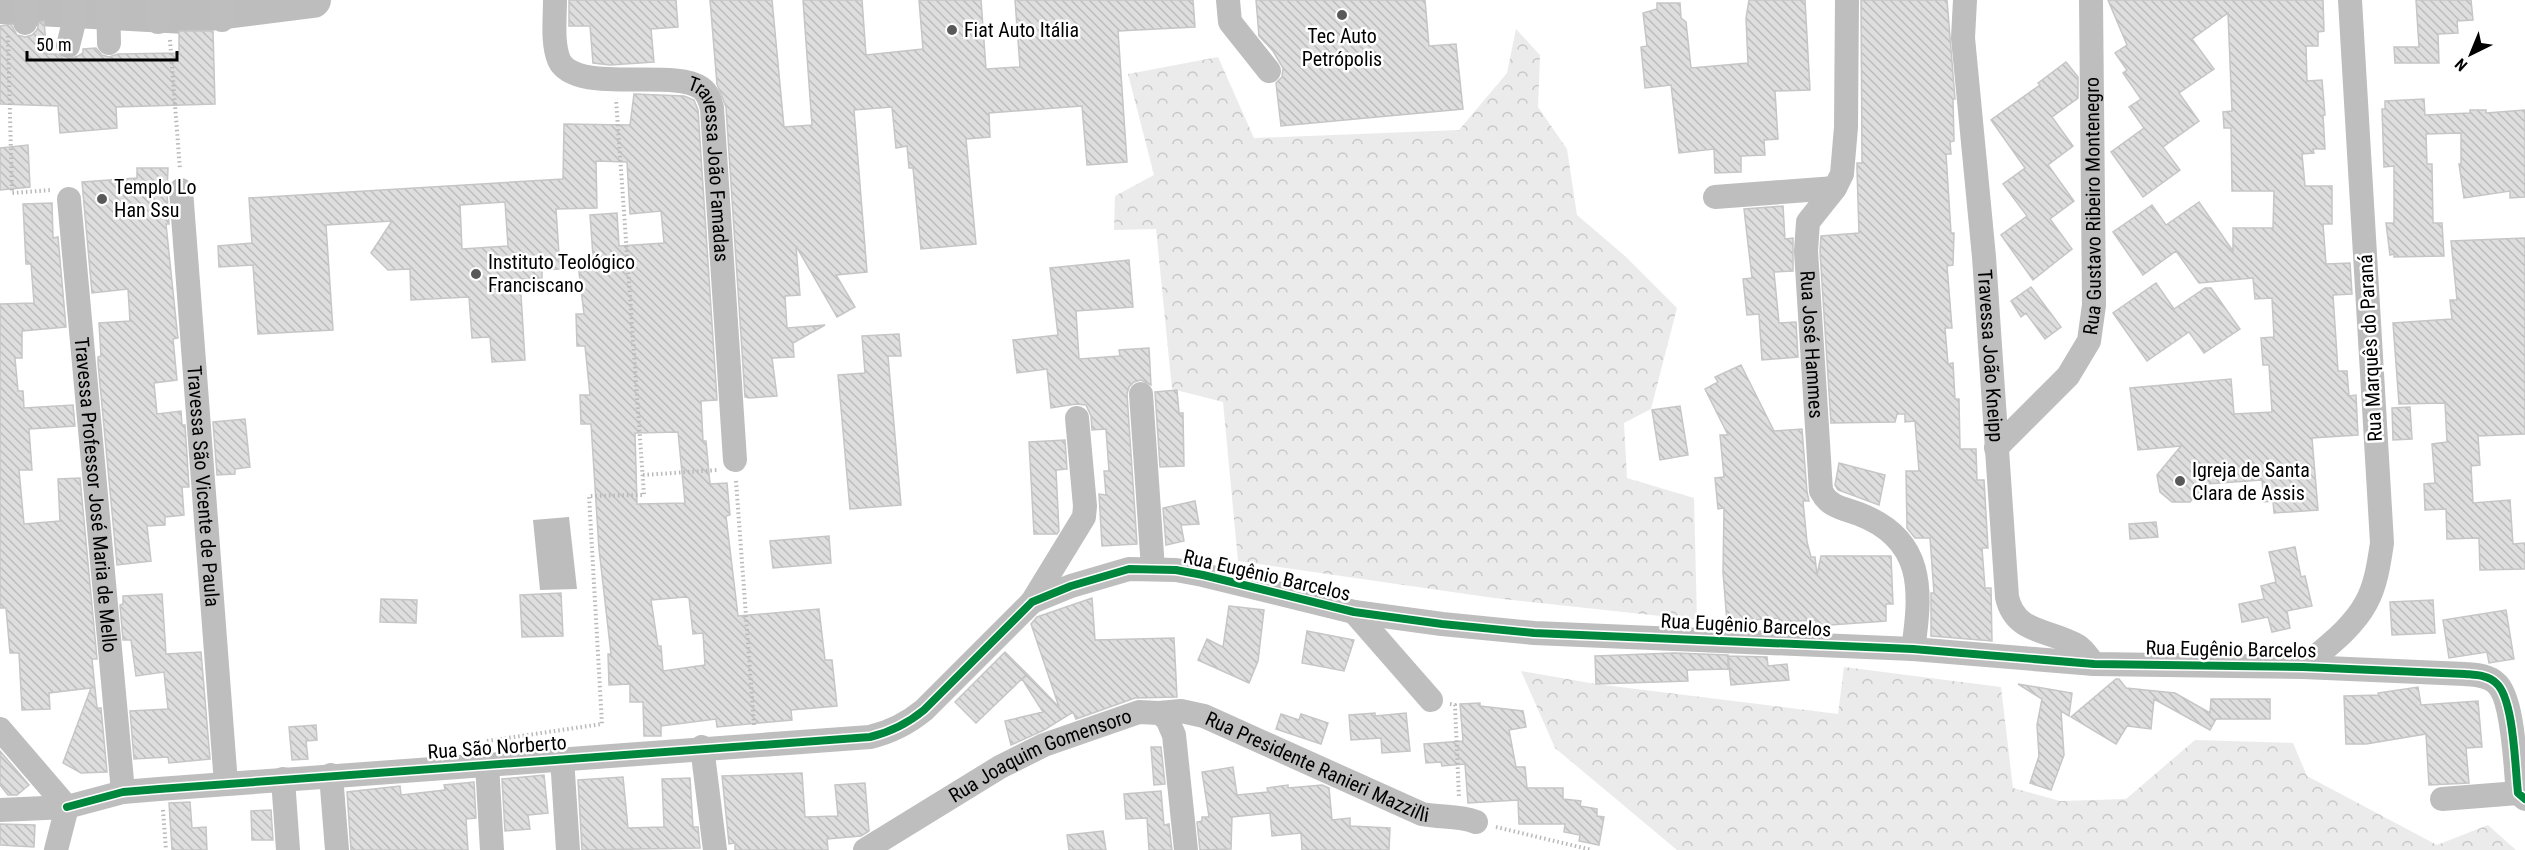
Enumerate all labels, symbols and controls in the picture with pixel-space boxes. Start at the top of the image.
marker: Tec Auto Petrópolis [1335,8,1349,22]
place label: Fiat Auto Itália [964,18,1079,42]
marker: Fiat Auto Itália [945,23,959,37]
scale bar [27,24,177,62]
place label: Tec Auto Petrópolis [1302,24,1382,71]
north arrow [2441,24,2501,84]
text: 50 m [36,34,71,55]
text: N [2451,54,2471,75]
street label: Travessa João Famadas [685,71,734,263]
street label: Rua Gustavo Ribeiro Montenegro [2078,77,2106,336]
place label: Templo Lo Han Ssu [114,175,197,222]
marker: Templo Lo Han Ssu [95,192,109,206]
place label: Instituto Teológico Franciscano [488,250,635,297]
street label: Rua Marquês do Paraná [2353,254,2387,442]
marker: Instituto Teológico Franciscano [469,267,483,281]
street label: Travessa João Kneipp [1973,269,2008,443]
street label: Rua José Hammes [1795,270,1828,419]
street label: Travessa Professor José Maria de Mello [70,336,122,654]
street label: Travessa São Vicente de Paula [182,365,225,608]
place label: Igreja de Santa Clara de Assis [2192,458,2310,505]
marker: Igreja de Santa Clara de Assis [2173,474,2187,488]
street label: Rua Eugênio Barcelos [1181,544,1353,606]
street label: Rua Eugênio Barcelos [1660,609,1832,641]
street label: Rua Eugênio Barcelos [2145,636,2317,662]
street label: Rua Joaquim Gomensoro [944,704,1135,808]
street label: Rua Presidente Ranieri Mazzilli [1202,706,1431,827]
street label: Rua São Norberto [427,730,567,764]

